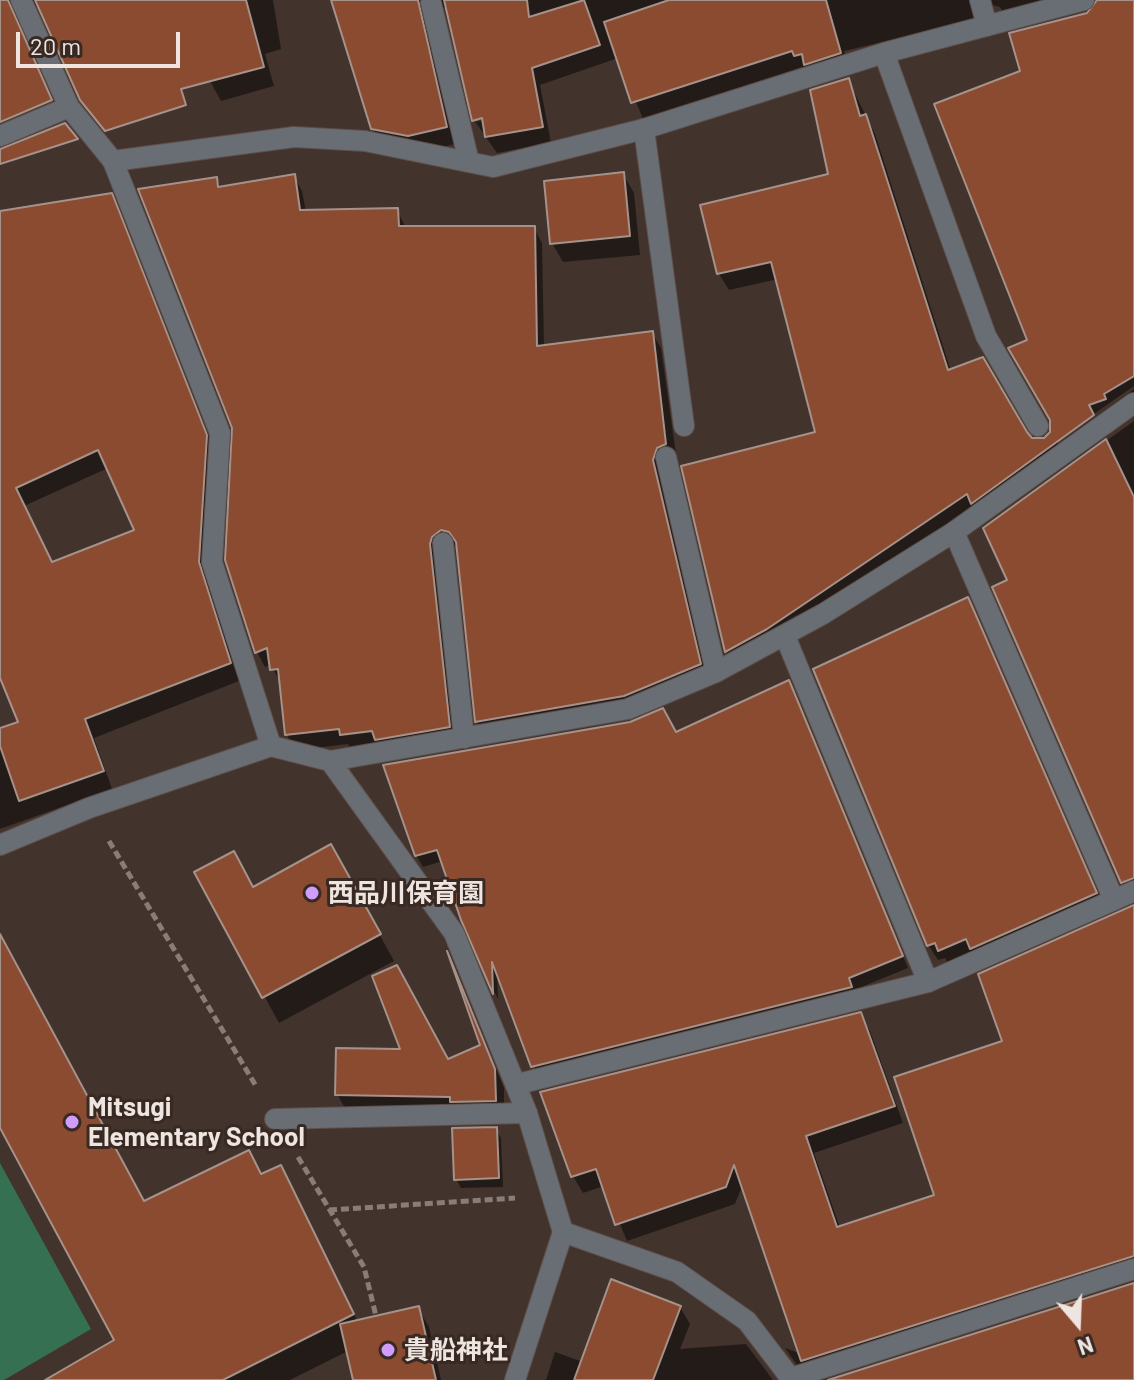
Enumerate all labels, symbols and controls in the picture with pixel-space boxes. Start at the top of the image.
scale bar [20,16,184,66]
text: 20 m [30,31,81,60]
place label: 西品川保育園 [328,877,484,909]
marker: 西品川保育園 [303,884,321,902]
place label: Mitsugi Elementary School [88,1091,305,1152]
marker: Mitsugi Elementary School [63,1113,81,1131]
north arrow [1038,1284,1118,1364]
text: N [1075,1332,1097,1361]
place label: 貴船神社 [404,1334,508,1366]
marker: 貴船神社 [379,1341,397,1359]

